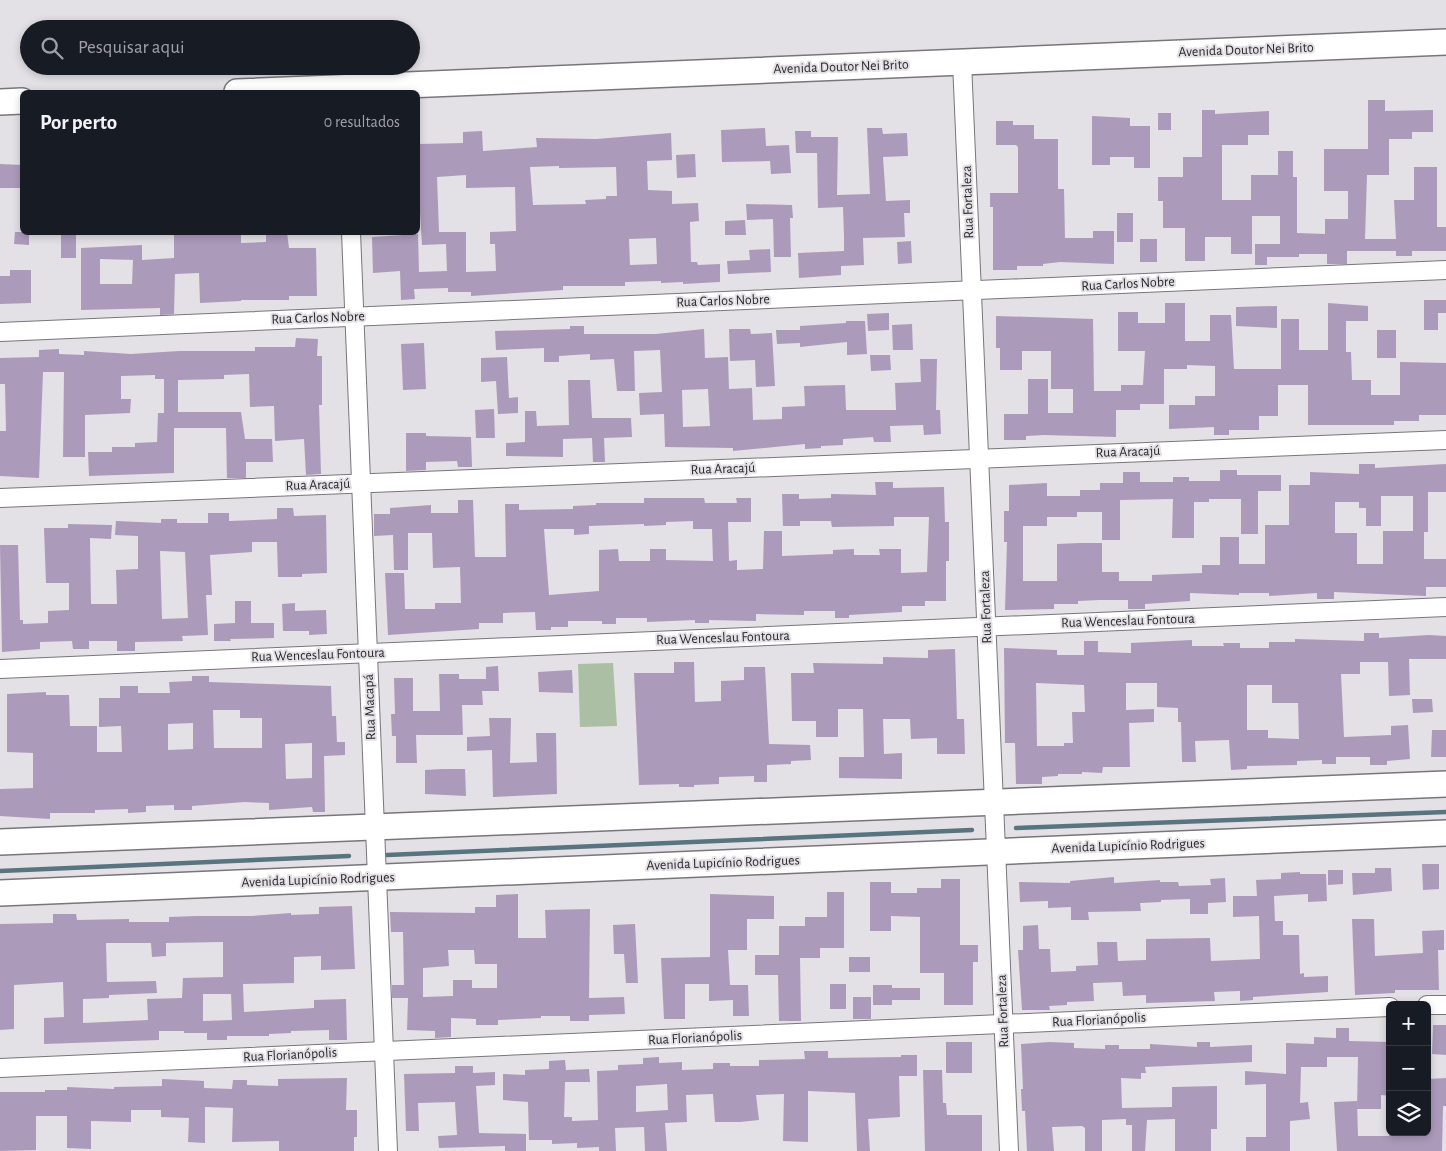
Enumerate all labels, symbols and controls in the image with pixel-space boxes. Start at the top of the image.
search box [20,20,420,75]
icon: search [38,34,66,62]
text: Pesquisar aqui [78,38,184,57]
street label: Avenida Doutor Nei Brito [1178,41,1314,59]
street label: Avenida Doutor Nei Brito [773,58,909,76]
text: Por perto [40,112,117,133]
text: 0 resultados [324,114,400,130]
street label: Rua Fortaleza [960,165,976,239]
street label: Rua Carlos Nobre [1081,275,1175,293]
street label: Rua Carlos Nobre [676,292,770,310]
street label: Rua Carlos Nobre [271,309,365,327]
street label: Rua Aracajú [1095,444,1161,460]
street label: Rua Aracajú [690,461,756,477]
street label: Rua Aracajú [285,477,351,493]
street label: Rua Fortaleza [978,570,994,644]
street label: Rua Wenceslau Fontoura [1061,612,1196,630]
street label: Rua Wenceslau Fontoura [656,629,791,647]
street label: Rua Wenceslau Fontoura [251,646,386,664]
street label: Rua Macapá [362,673,378,740]
street label: Avenida Lupicínio Rodrigues [1051,836,1205,856]
street label: Avenida Lupicínio Rodrigues [646,853,800,873]
street label: Avenida Lupicínio Rodrigues [241,870,395,890]
street label: Rua Fortaleza [995,974,1011,1048]
map controls [1386,1001,1431,1136]
button: + [1386,1001,1431,1046]
street label: Rua Florianópolis [1052,1011,1146,1029]
street label: Rua Florianópolis [648,1029,742,1047]
street label: Rua Florianópolis [243,1046,337,1064]
button: − [1386,1046,1431,1091]
button: layers [1386,1091,1431,1136]

